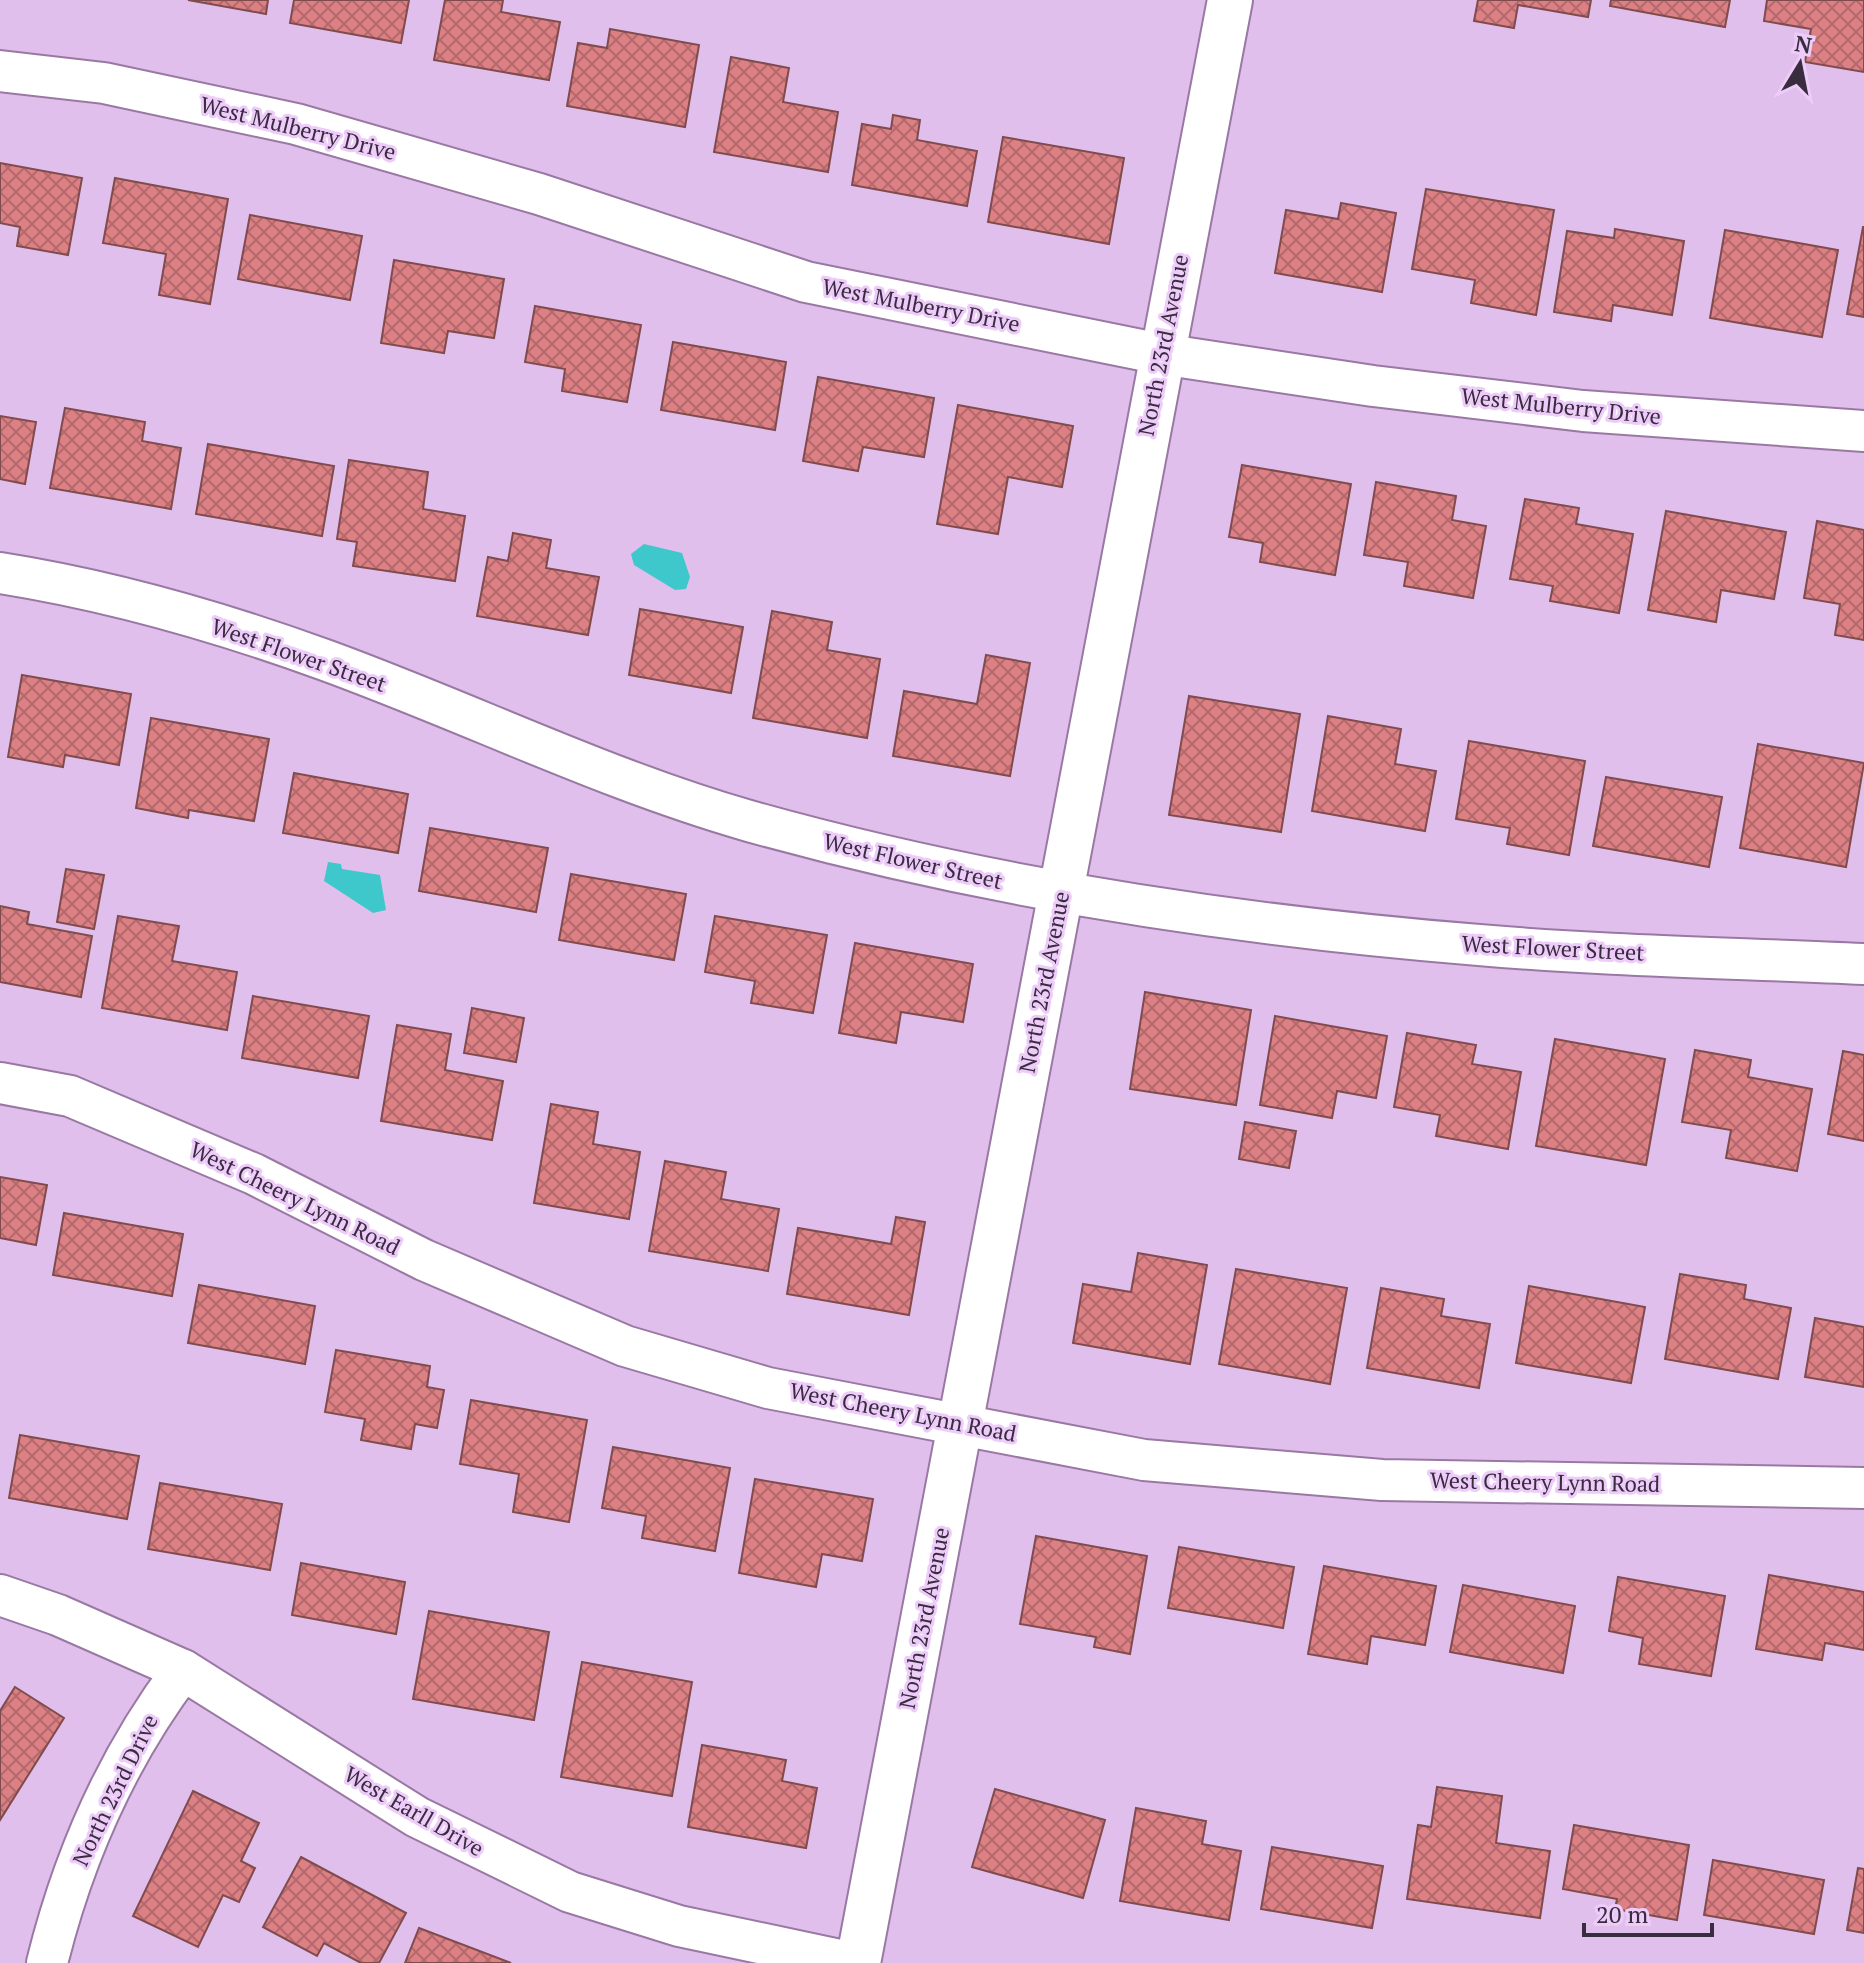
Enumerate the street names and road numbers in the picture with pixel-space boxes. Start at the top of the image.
street label: West Mulberry Drive [197,89,399,166]
street label: North 23rd Avenue [1131,252,1194,438]
street label: West Mulberry Drive [820,271,1022,338]
street label: West Mulberry Drive [1460,381,1662,430]
street label: West Flower Street [208,611,390,698]
street label: West Flower Street [821,826,1006,895]
street label: North 23rd Avenue [1012,889,1075,1075]
street label: West Flower Street [1461,928,1645,967]
street label: West Cheery Lynn Road [185,1134,405,1261]
street label: West Cheery Lynn Road [787,1375,1019,1448]
street label: West Cheery Lynn Road [1430,1465,1660,1498]
street label: North 23rd Avenue [892,1525,955,1711]
street label: North 23rd Drive [65,1709,164,1870]
street label: West Earll Drive [339,1759,489,1862]

